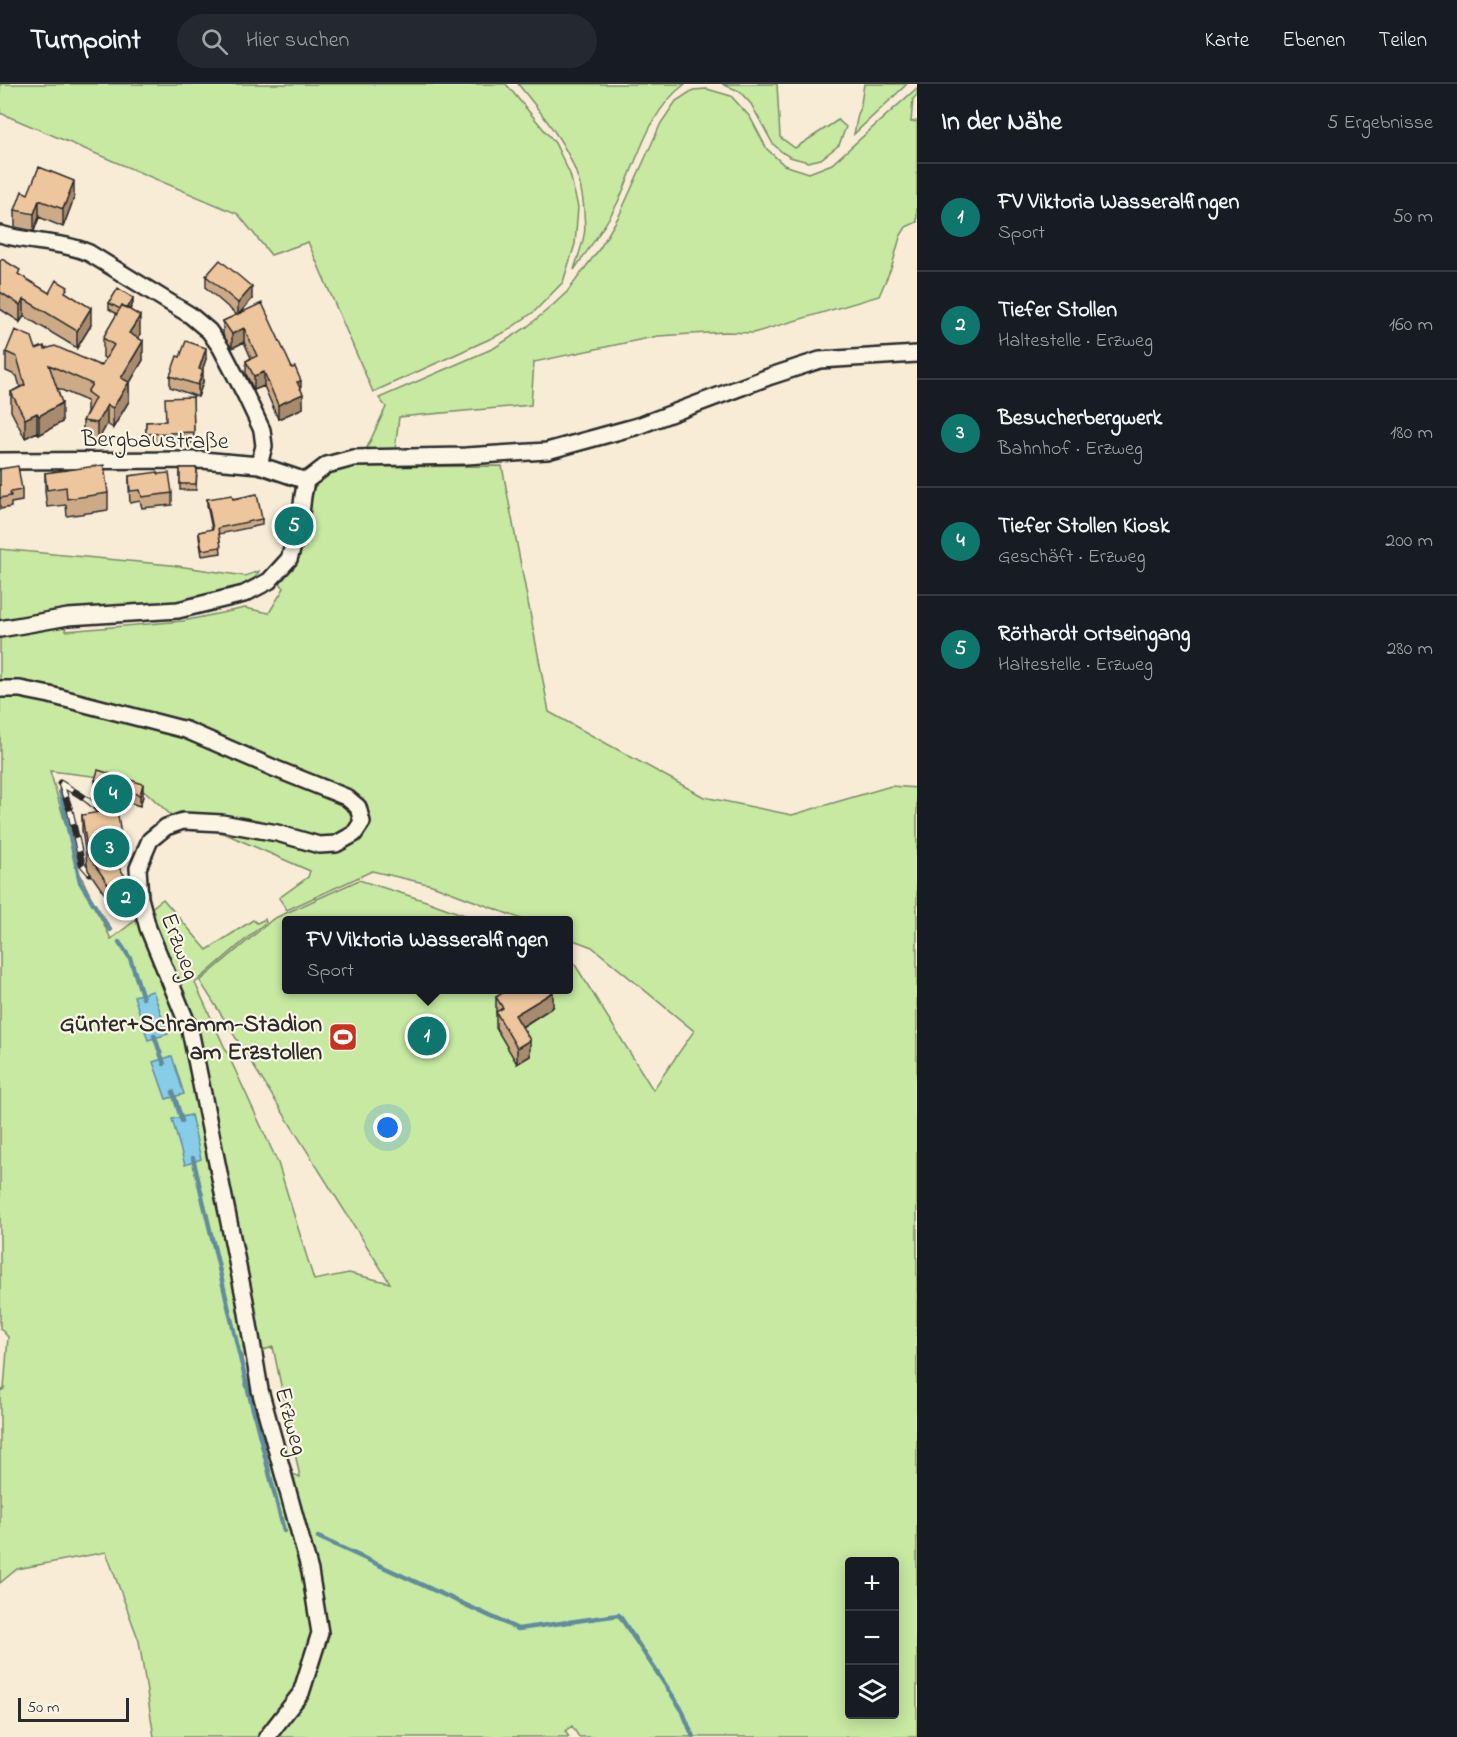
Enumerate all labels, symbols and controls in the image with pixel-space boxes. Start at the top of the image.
search box [177,14,597,68]
text: Turnpoint [30,21,141,62]
icon: search [198,25,231,58]
text: Hier suchen [246,25,349,57]
text: Karte [1205,26,1249,56]
text: Ebenen [1282,26,1345,56]
text: Teilen [1378,26,1427,56]
text: In der Nähe [941,104,1062,142]
text: 5 Ergebnisse [1327,109,1433,138]
text: FV Viktoria Wasseralfingen [998,187,1239,219]
text: 1 [957,203,964,232]
text: 50 m [1392,203,1433,232]
text: Sport [998,219,1045,248]
text: Tiefer Stollen [998,295,1117,327]
text: 2 [956,311,965,340]
text: 160 m [1389,311,1433,340]
text: Haltestelle · Erzweg [998,327,1153,356]
text: Besucherbergwerk [998,403,1162,435]
text: 3 [956,419,965,448]
text: 180 m [1390,419,1433,448]
street label: Bergbaustraße [80,423,229,460]
text: Bahnhof · Erzweg [998,435,1143,464]
pin: 5 [274,504,314,548]
text: Tiefer Stollen Kiosk [998,511,1170,543]
text: 4 [956,527,965,556]
text: 200 m [1385,527,1433,556]
text: Geschäft · Erzweg [998,543,1145,572]
text: Röthardt Ortseingang [998,619,1190,651]
text: 5 [955,635,966,664]
text: 280 m [1386,635,1433,664]
text: Haltestelle · Erzweg [998,651,1153,680]
pin: 4 [94,772,132,816]
pin: 3 [90,826,130,870]
pin: 2 [106,876,146,920]
street label: Erzweg [150,908,207,986]
popup [282,916,573,994]
text: FV Viktoria Wasseralfingen [307,925,548,957]
text: Sport [307,957,354,986]
place label: Günter+Schramm-Stadion am Erzstollen [60,1008,322,1071]
pin: 1 [408,1014,446,1058]
sports icon: Günter+Schramm-Stadion am Erzstollen [327,1021,359,1053]
your location [373,1113,402,1142]
street label: Erzweg [264,1384,315,1460]
map controls [845,1557,899,1719]
button: + [845,1557,899,1611]
button: − [845,1611,899,1665]
button: layers [845,1665,899,1719]
scale bar [18,1695,129,1722]
text: 50 m [27,1696,59,1720]

